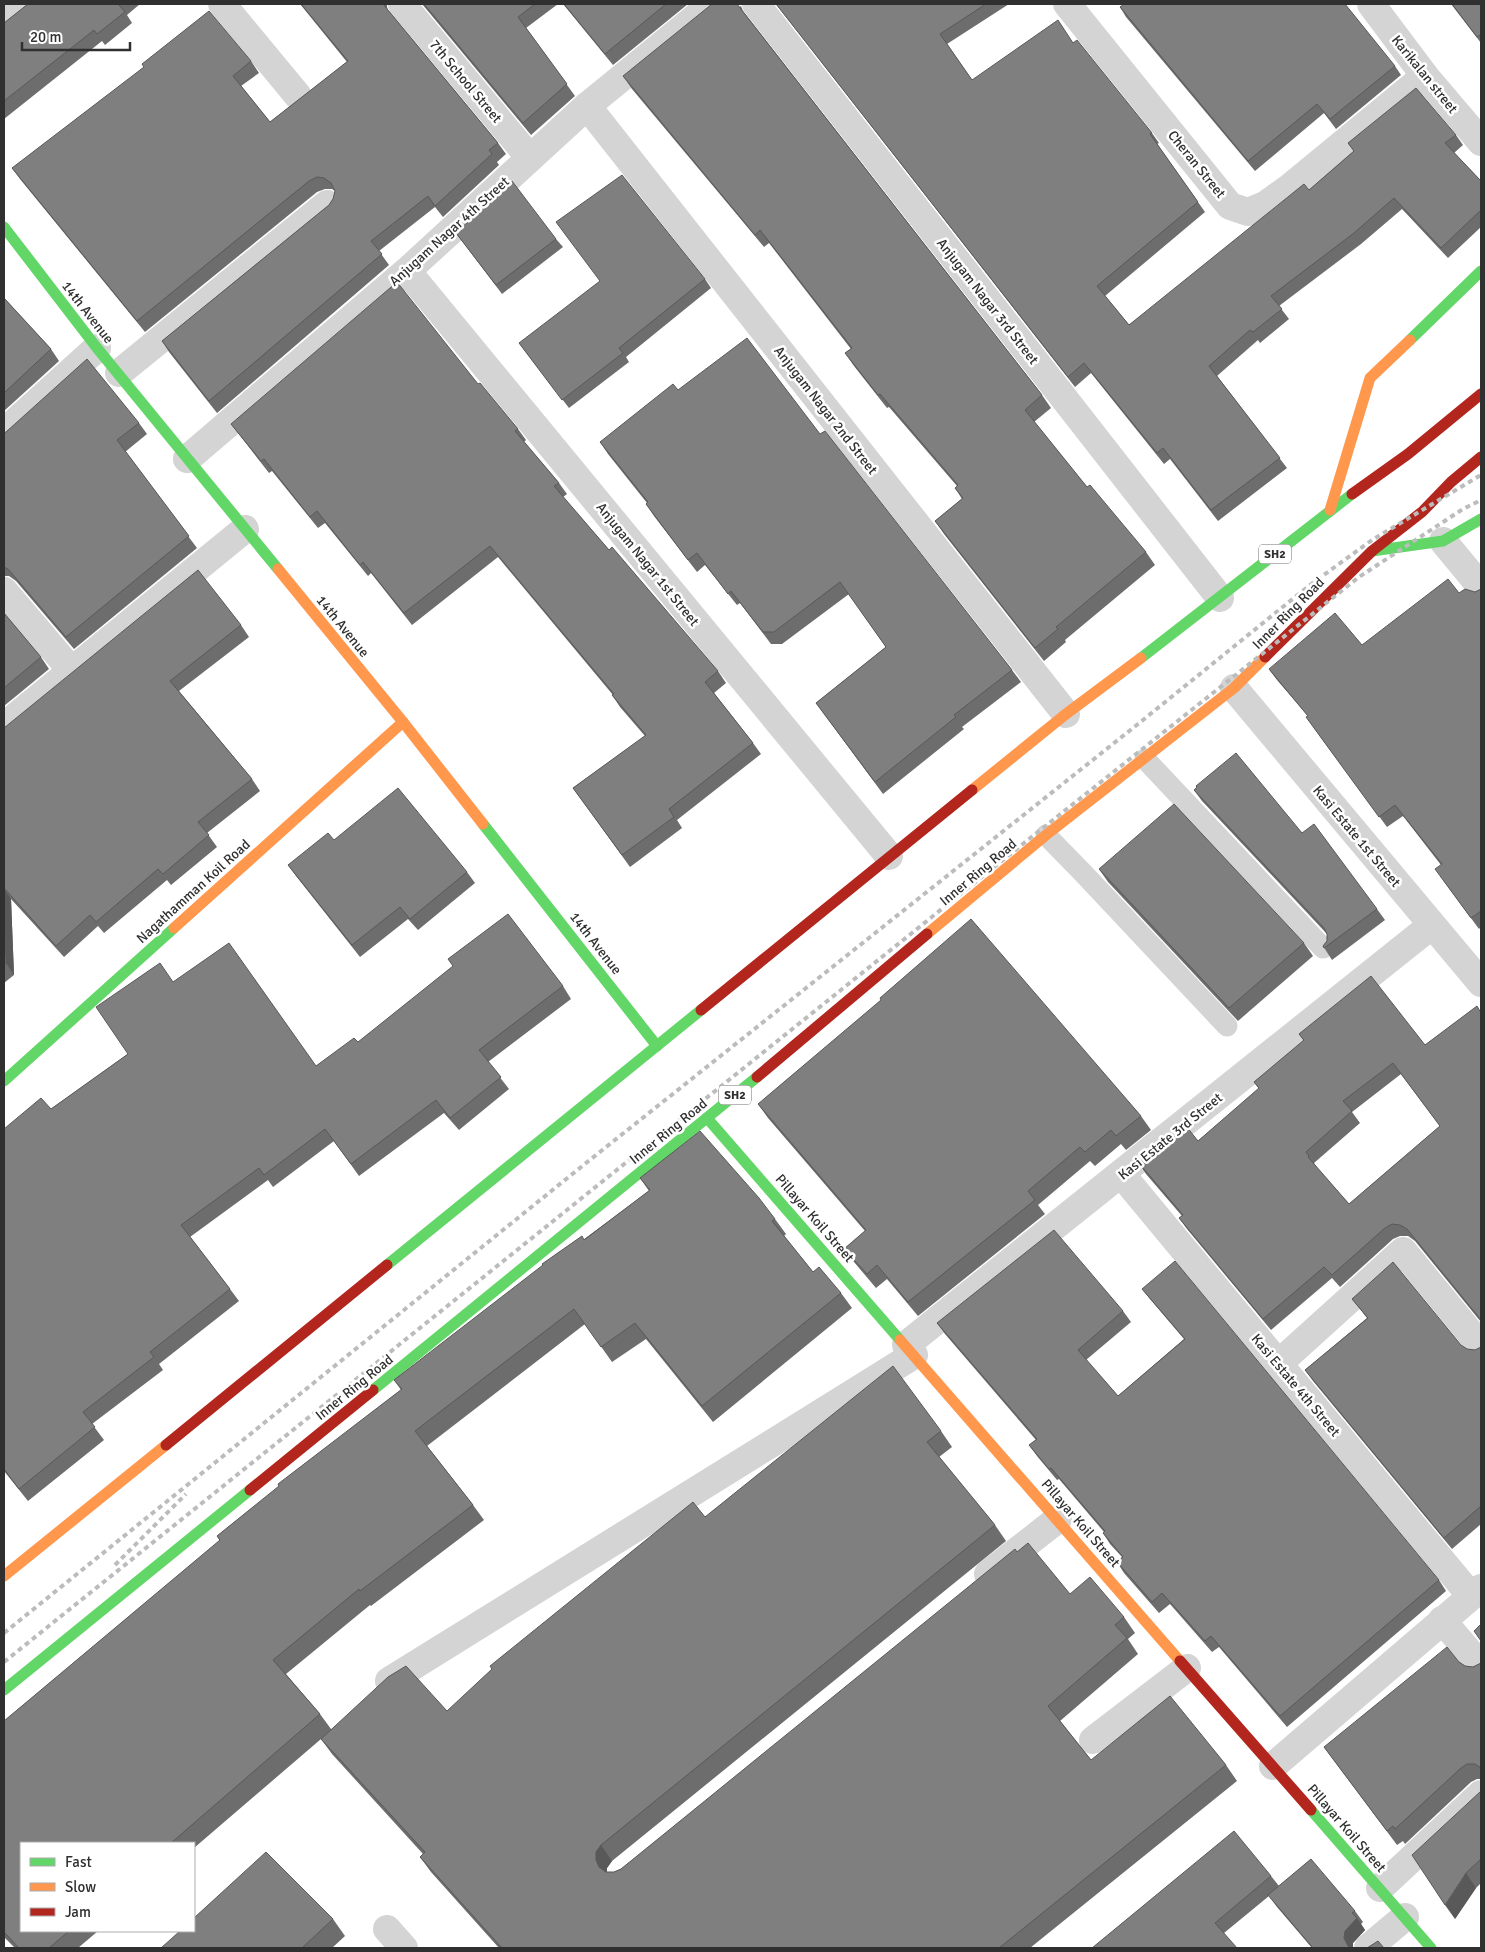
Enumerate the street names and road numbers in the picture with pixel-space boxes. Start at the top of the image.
street label: Karikalan street [1388,32,1461,117]
street label: 7th School Street [426,36,505,126]
street label: Cheran Street [1164,127,1229,202]
street label: Anjugam Nagar 4th Street [386,173,513,290]
street label: Anjugam Nagar 3rd Street [933,235,1042,368]
street label: 14th Avenue [58,278,117,347]
street label: Anjugam Nagar 2nd Street [770,343,881,478]
street label: Anjugam Nagar 1st Street [593,499,703,630]
road number: SH2 [1259,544,1291,564]
street label: Inner Ring Road [1249,574,1328,653]
street label: 14th Avenue [313,592,373,661]
street label: Kasi Estate 1st Street [1309,782,1404,891]
street label: Inner Ring Road [937,835,1020,909]
street label: Nagathamman Koil Road [133,836,254,947]
street label: 14th Avenue [566,909,625,978]
road number: SH2 [719,1086,751,1104]
street label: Kasi Estate 3rd Street [1115,1089,1226,1184]
street label: Inner Ring Road [626,1095,711,1168]
street label: Pillayar Koil Street [772,1171,858,1266]
street label: Kasi Estate 4th Street [1248,1330,1344,1440]
street label: Inner Ring Road [312,1351,397,1424]
street label: Pillayar Koil Street [1038,1476,1124,1571]
street label: Pillayar Koil Street [1304,1781,1390,1876]

